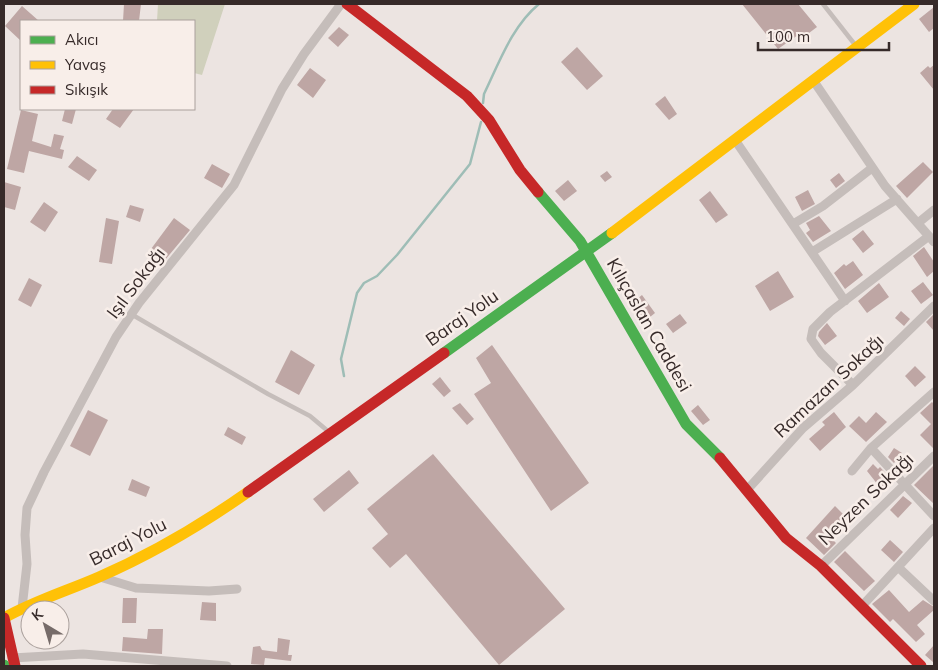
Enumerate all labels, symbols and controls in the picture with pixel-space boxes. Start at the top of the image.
legend [20,20,195,110]
scale bar [758,20,889,52]
text: 100 m [766,27,810,46]
text: Akıcı [65,30,98,49]
text: Yavaş [64,55,106,74]
text: Sıkışık [65,80,108,99]
street label: Işıl Sokağı [101,242,170,323]
street label: Kılıçaslan Caddesi [602,254,697,396]
street label: Baraj Yolu [421,284,503,351]
street label: Ramazan Sokağı [769,329,888,442]
street label: Neyzen Sokağı [813,448,918,550]
street label: Baraj Yolu [85,512,170,571]
north arrow [20,600,70,650]
text: K [28,604,47,625]

